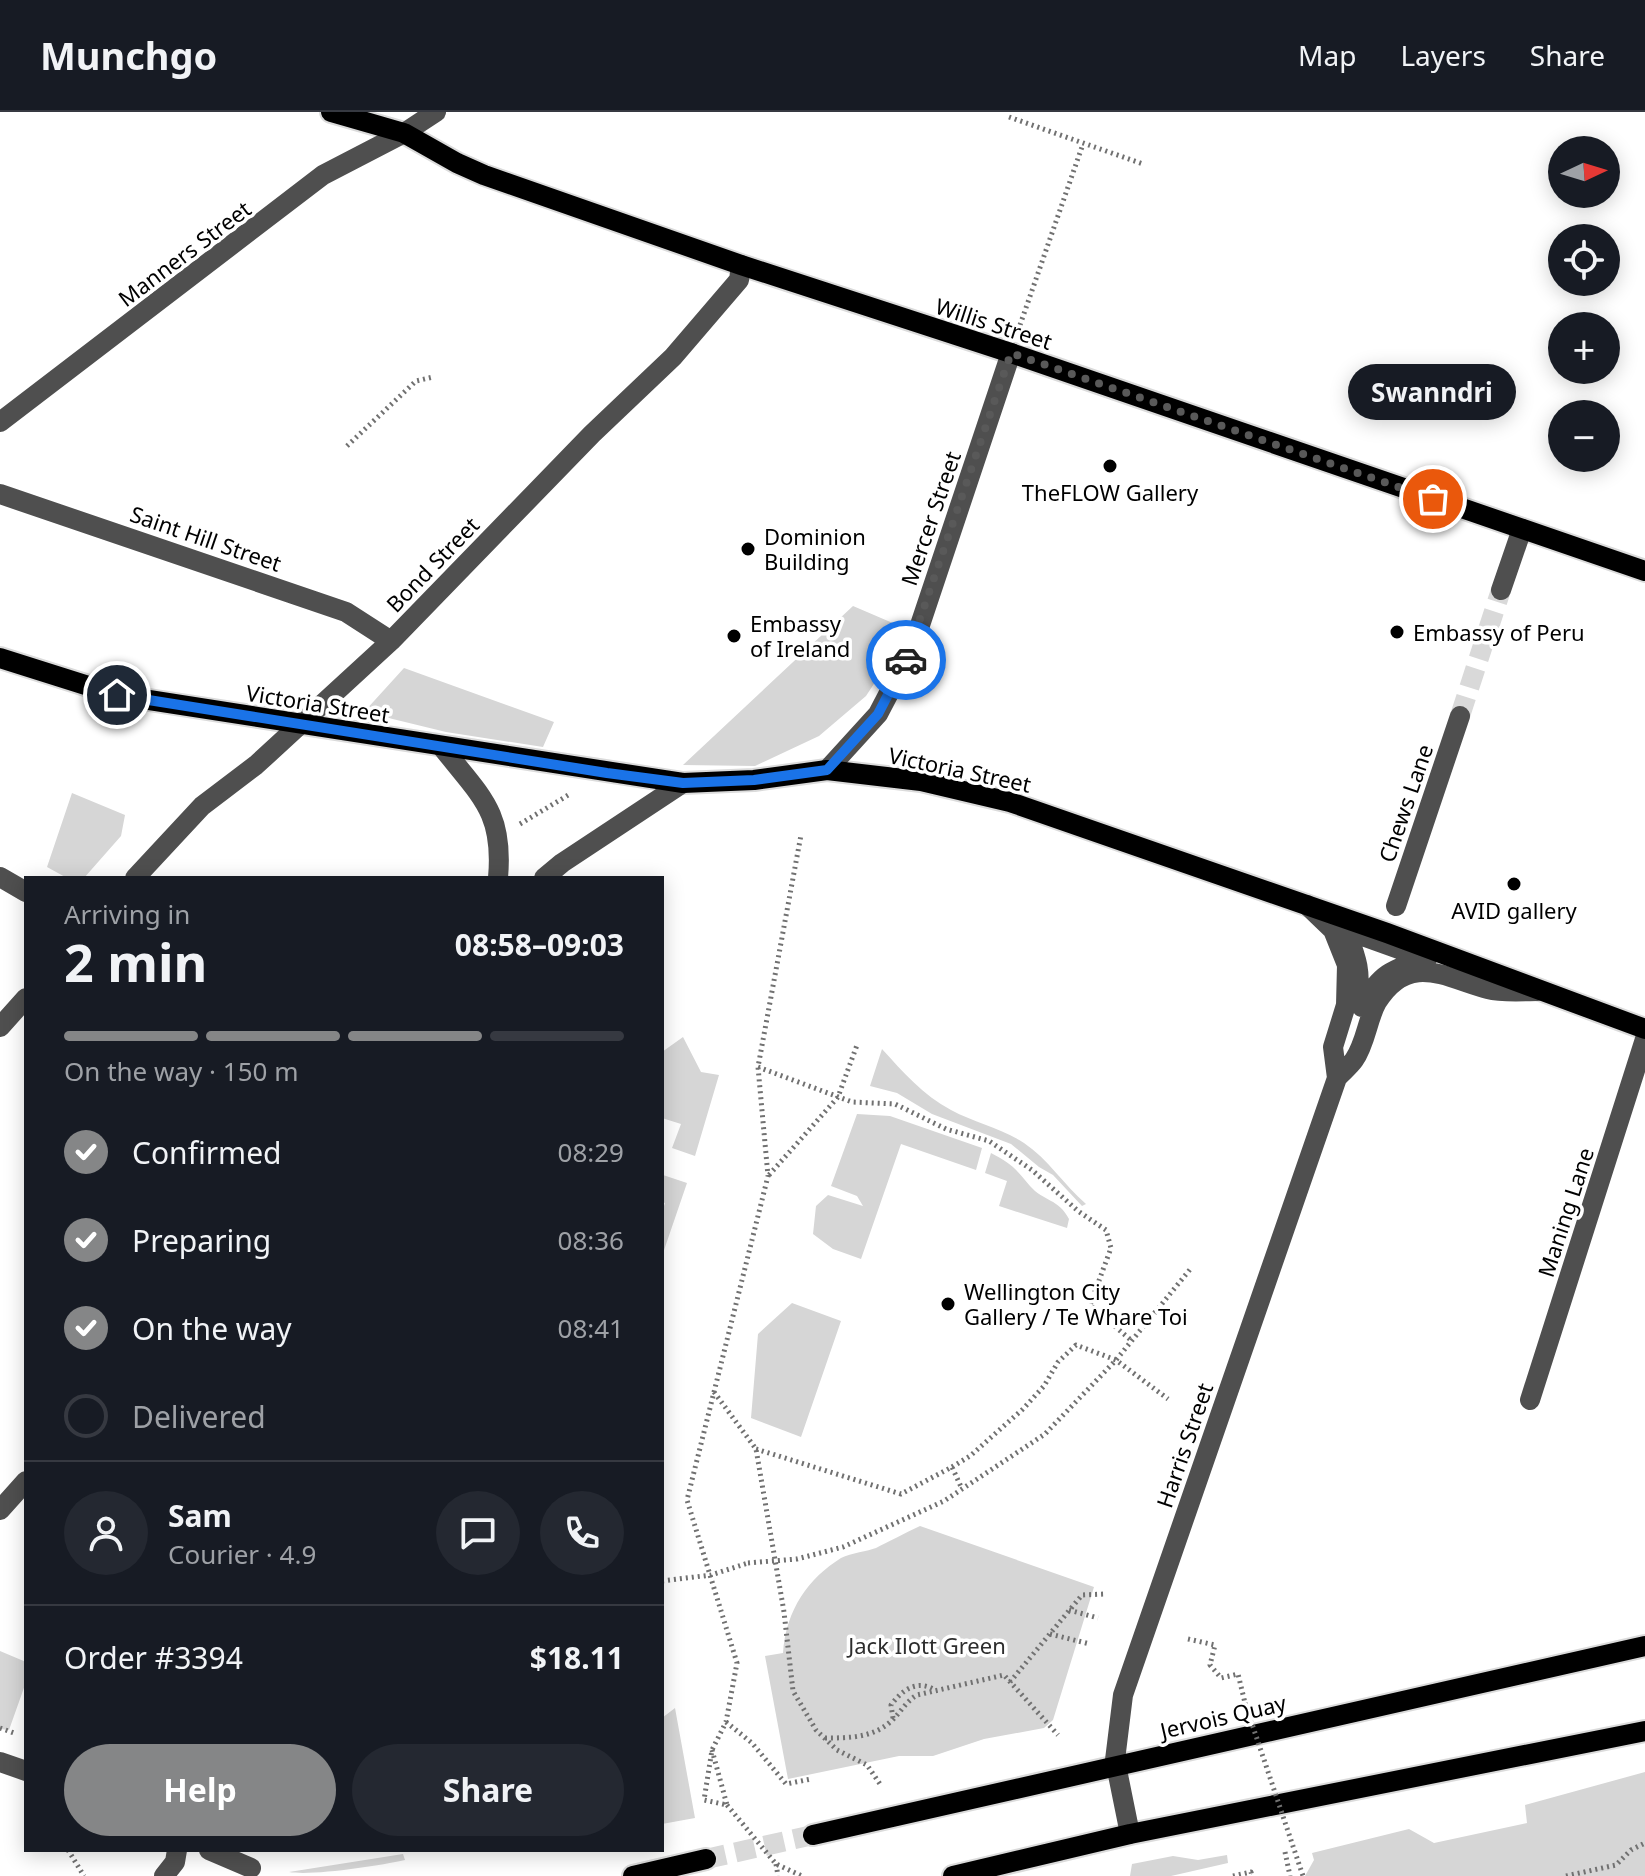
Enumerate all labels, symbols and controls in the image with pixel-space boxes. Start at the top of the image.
text: Munchgo [40,29,217,81]
text: Map [1298,36,1356,74]
text: Layers [1400,36,1486,74]
text: Share [1530,36,1605,74]
north arrow [1548,136,1620,208]
map controls [1548,136,1620,472]
street label: Manners Street [112,193,256,313]
button: locate [1548,224,1620,296]
street label: Willis Street [932,290,1056,356]
button: + [1548,312,1620,384]
callout: Swanndri [1349,363,1517,419]
text: Swanndri [1371,374,1493,410]
button: − [1548,400,1620,472]
street label: Mercer Street [893,447,967,589]
marker: TheFLOW Gallery [1101,457,1119,475]
pin [1399,465,1467,533]
place label: TheFLOW Gallery [1022,477,1199,507]
icon: bag [1411,477,1455,521]
street label: Saint Hill Street [126,498,286,578]
street label: Bond Street [379,510,485,618]
place label: Dominion Building [764,521,866,576]
marker: Dominion Building [739,540,757,558]
place label: Embassy of Ireland [750,608,850,663]
place label: Embassy of Peru [1413,617,1585,647]
courier [866,620,946,700]
marker: Embassy of Peru [1388,623,1406,641]
marker: Embassy of Ireland [725,627,743,645]
icon: car [884,638,928,682]
pin [83,661,151,729]
icon: home [95,673,139,717]
street label: Victoria Street [244,677,392,729]
street label: Victoria Street [886,739,1034,799]
street label: Chews Lane [1371,740,1439,866]
marker: AVID gallery [1505,875,1523,893]
place label: AVID gallery [1451,895,1578,925]
text: Arriving in [64,896,190,932]
text: 08:58–09:03 [455,924,624,965]
text: 2 min [64,926,207,997]
text: On the way · 150 m [64,1053,298,1089]
icon: check [64,1130,108,1174]
text: Confirmed [132,1132,282,1173]
text: 08:29 [558,1134,624,1170]
street label: Maning Lane [1530,1144,1600,1280]
icon: check [64,1218,108,1262]
text: Preparing [132,1220,271,1261]
text: 08:36 [558,1222,624,1258]
place label: Wellington City Gallery / Te Whare Toi [964,1276,1188,1331]
marker: Wellington City Gallery / Te Whare Toi [939,1295,957,1313]
icon: check [64,1306,108,1350]
text: On the way [132,1308,292,1349]
text: 08:41 [558,1310,624,1346]
street label: Harris Street [1149,1379,1219,1511]
text: Delivered [132,1396,266,1437]
button: person [64,1491,148,1575]
button: chat [436,1491,520,1575]
button: phone [540,1491,624,1575]
text: Sam [168,1495,232,1536]
text: Courier · 4.9 [168,1536,316,1572]
park label: Jack Ilott Green [846,1630,1006,1660]
text: Order #3394 [64,1637,243,1678]
text: $18.11 [530,1637,624,1678]
street label: Jervois Quay [1155,1687,1290,1745]
button: Help [64,1744,336,1836]
button: Share [352,1744,624,1836]

